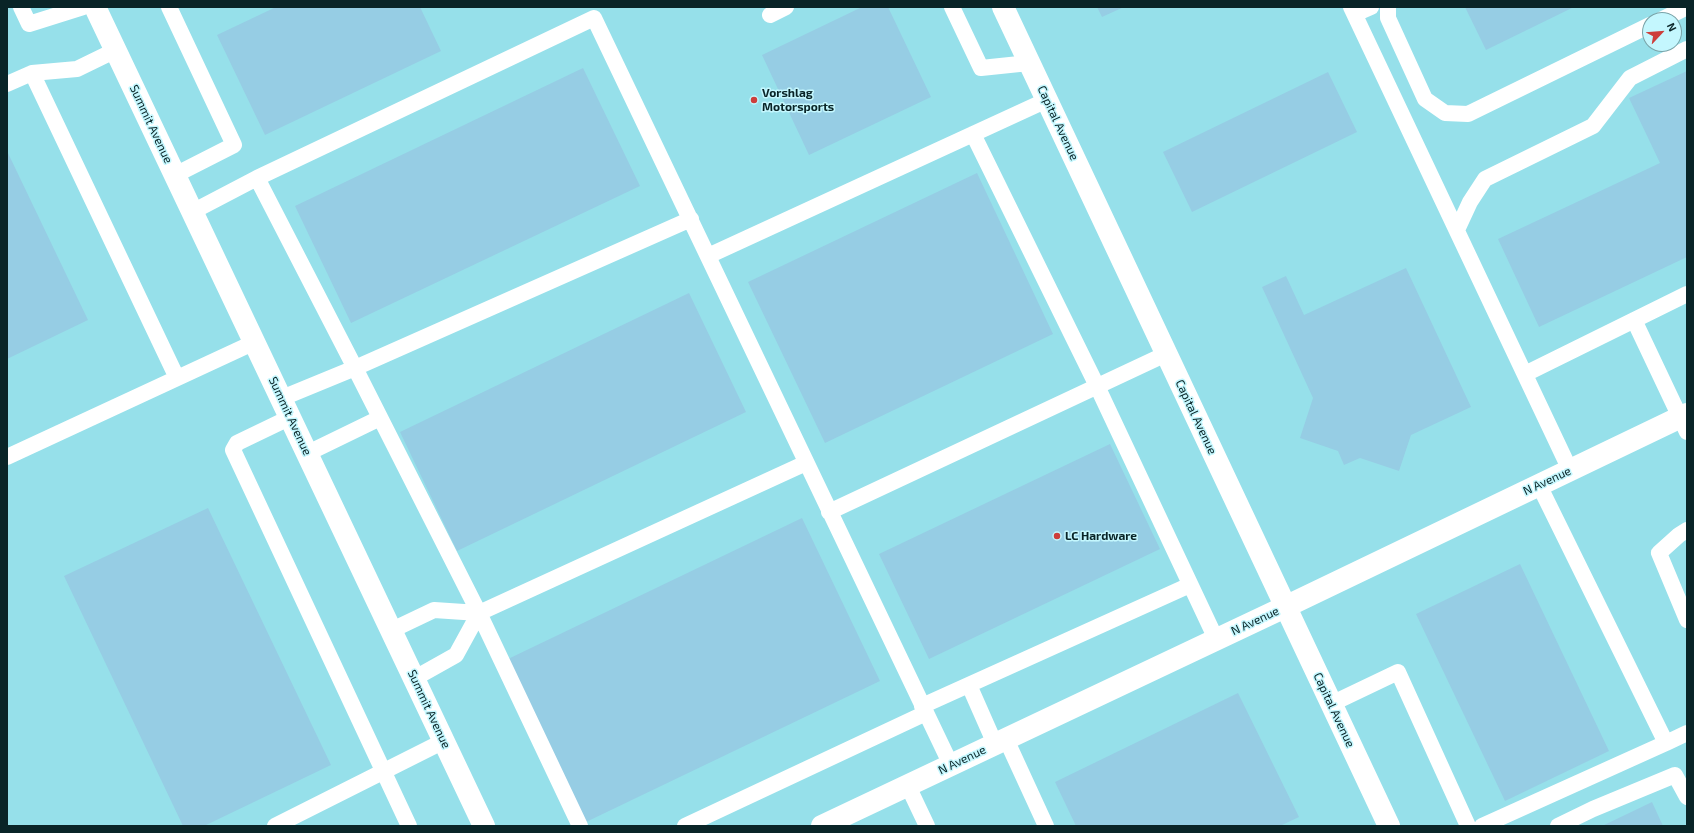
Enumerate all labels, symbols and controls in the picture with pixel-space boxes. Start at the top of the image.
north arrow [1642,12,1682,52]
text: N [1665,21,1680,33]
street label: Summit Avenue [127,82,175,166]
street label: Capital Avenue [1034,83,1082,163]
place label: Vorshlag Motorsports [762,86,834,114]
marker: Vorshlag Motorsports [749,95,759,105]
street label: Summit Avenue [266,374,314,458]
street label: Capital Avenue [1172,377,1220,457]
street label: N Avenue [1521,464,1573,498]
place label: LC Hardware [1065,529,1137,543]
marker: LC Hardware [1052,531,1062,541]
street label: N Avenue [1229,604,1281,638]
street label: Summit Avenue [405,667,453,751]
street label: Capital Avenue [1310,670,1358,750]
street label: N Avenue [936,742,988,778]

